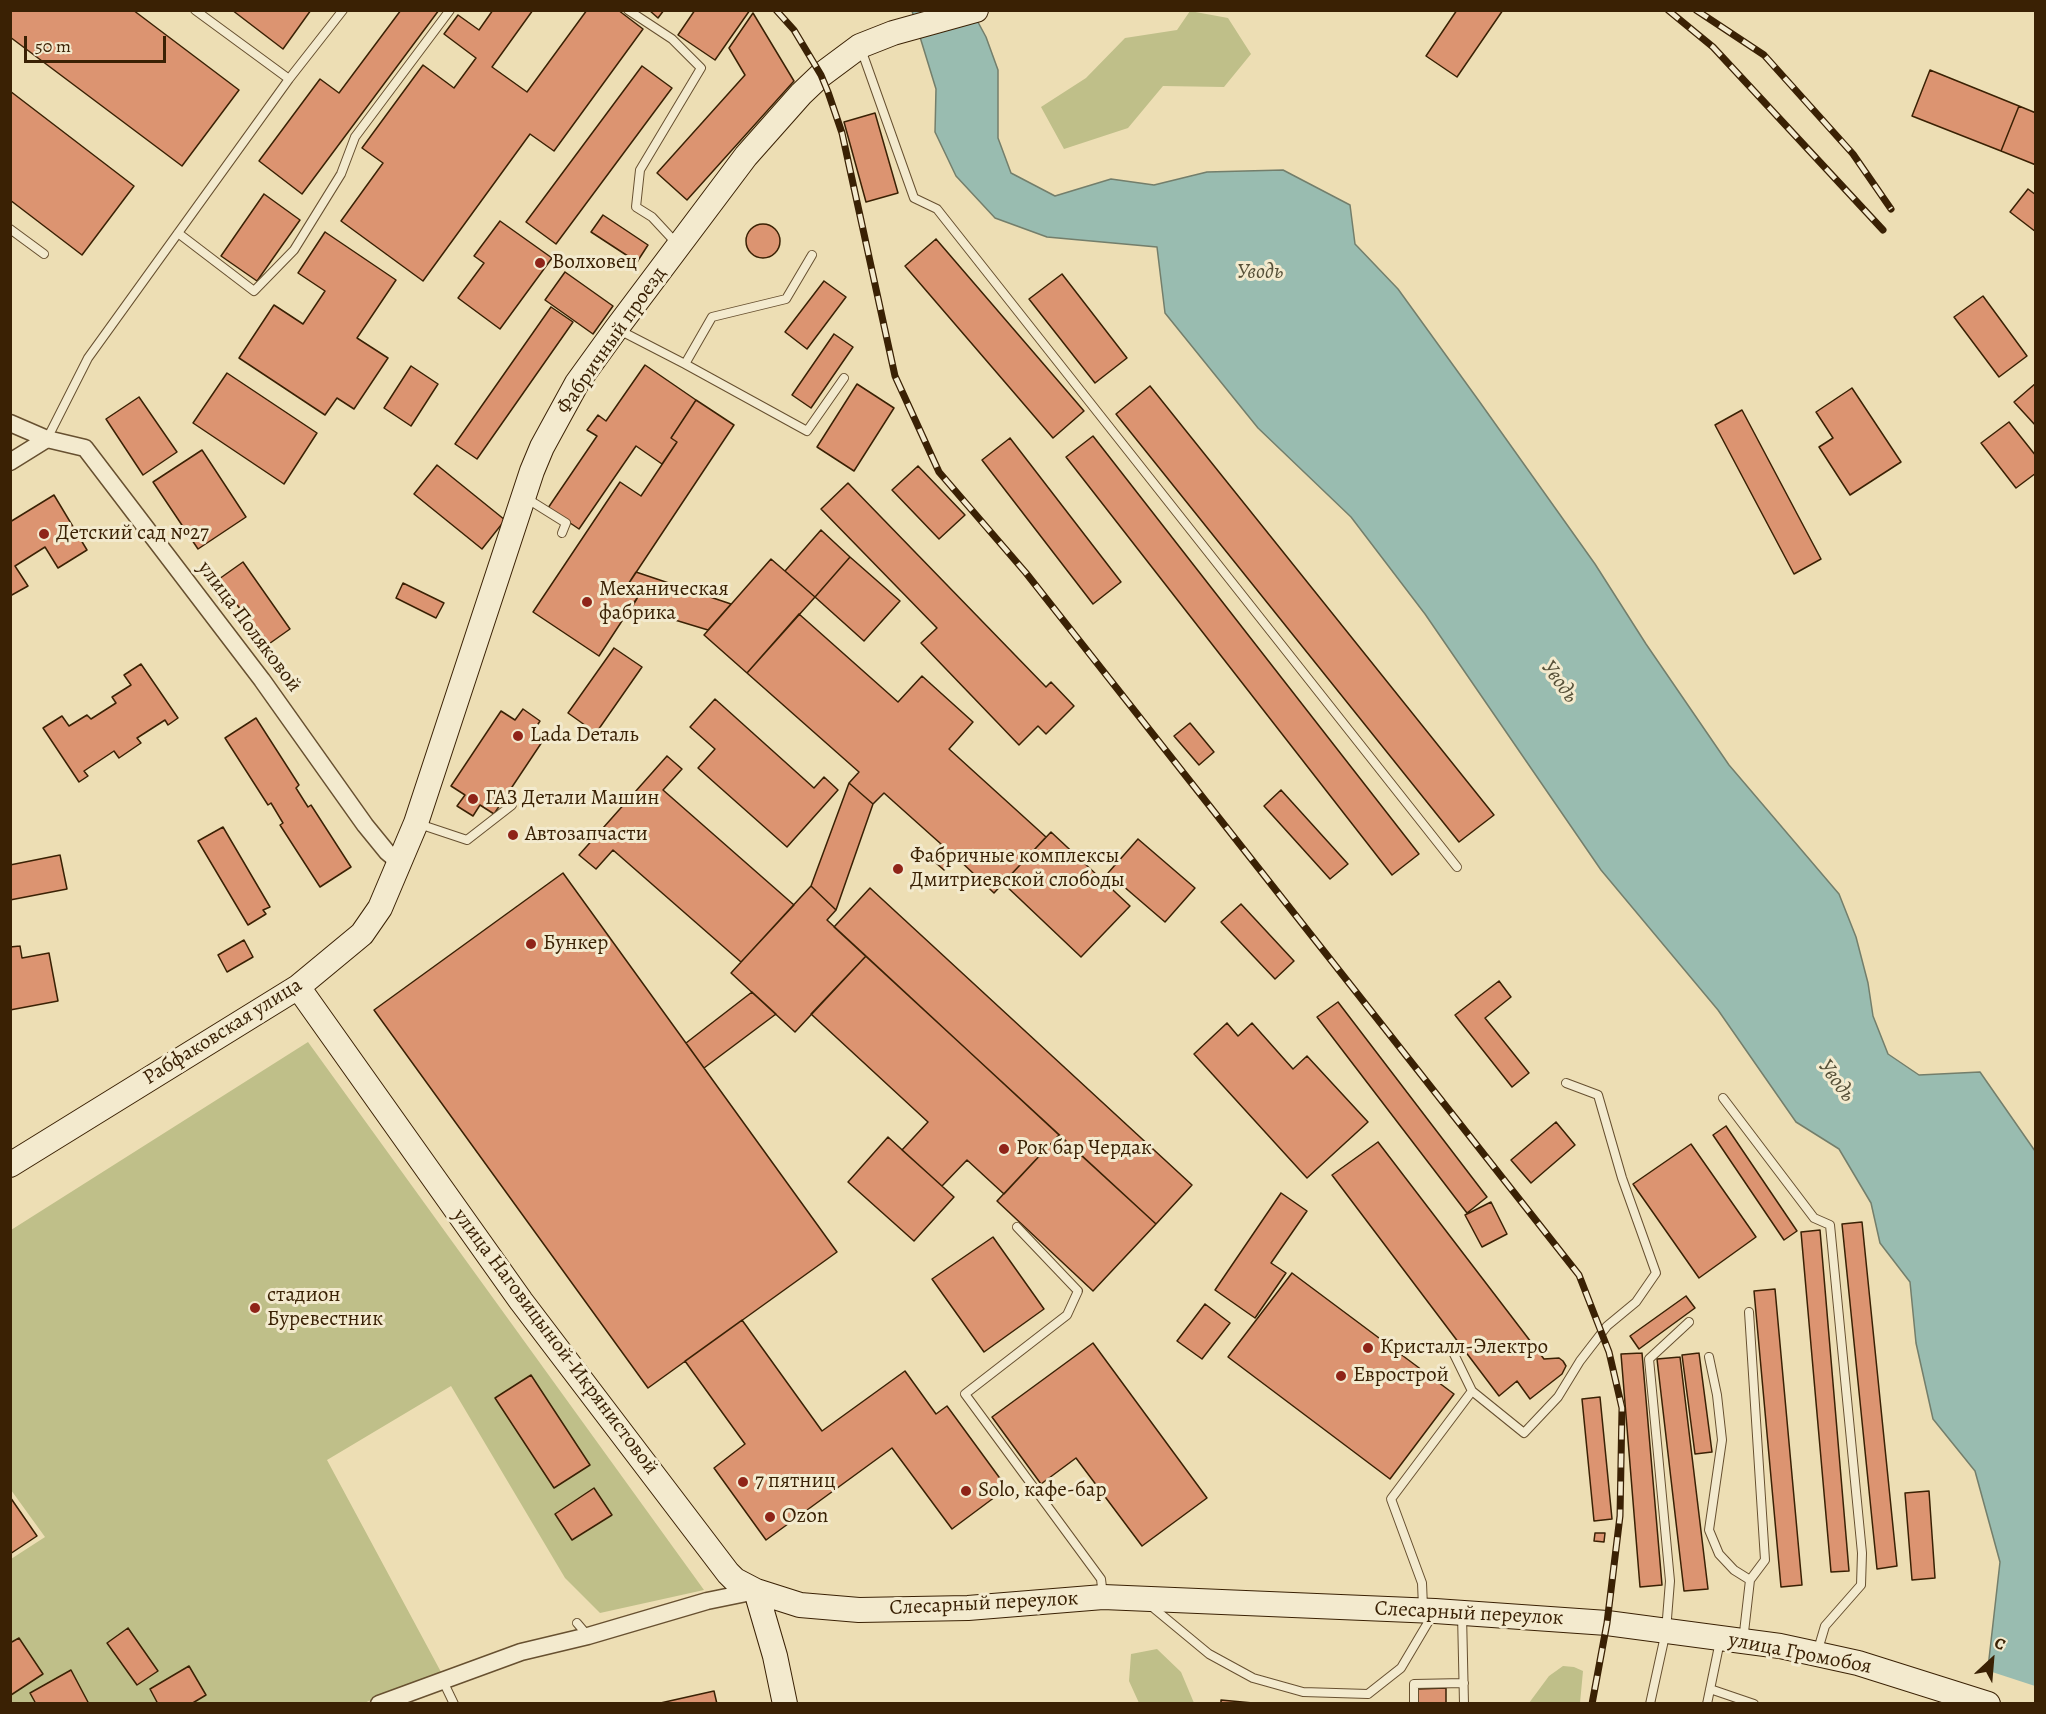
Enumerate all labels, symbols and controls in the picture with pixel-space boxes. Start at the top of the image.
scale bar [27,24,170,62]
text: 50 m [35,34,71,58]
place label: Волховец [552,250,637,276]
marker: Волховец [533,256,547,270]
water label: Уводь [1237,260,1283,286]
street label: Фабричный проезд [552,262,672,420]
place label: Детский сад №27 [56,521,209,547]
marker: Детский сад №27 [37,527,51,541]
street label: улица Поляковой [192,557,306,697]
place label: Механическая фабрика [599,577,729,627]
marker: Механическая фабрика [580,595,594,609]
water label: Уводь [1535,656,1583,708]
place label: Lada Dеталь [530,723,639,749]
marker: Lada Dеталь [511,729,525,743]
place label: ГАЗ Детали Машин [485,786,660,812]
marker: ГАЗ Детали Машин [466,792,480,806]
place label: Автозапчасти [525,822,648,848]
marker: Автозапчасти [506,828,520,842]
place label: Фабричные комплексы Дмитриевской слободы [910,844,1125,894]
marker: Фабричные комплексы Дмитриевской слободы [891,862,905,876]
place label: Бункер [543,931,608,957]
marker: Бункер [524,937,538,951]
street label: Рабфаковская улица [139,973,307,1091]
water label: Уводь [1812,1055,1860,1107]
place label: Рок бар Чердак [1016,1136,1152,1162]
marker: Рок бар Чердак [997,1142,1011,1156]
street label: улица Наговицыной-Икрянистовой [447,1204,663,1480]
place label: стадион Буревестник [267,1283,383,1333]
marker: стадион Буревестник [248,1301,262,1315]
place label: Кристалл-Электро [1380,1335,1548,1361]
marker: Кристалл-Электро [1361,1341,1375,1355]
place label: Еврострой [1353,1363,1449,1389]
marker: Еврострой [1334,1369,1348,1383]
place label: 7 пятниц [755,1469,836,1495]
marker: 7 пятниц [736,1475,750,1489]
place label: Solo, кафе-бар [978,1478,1106,1504]
marker: Solo, кафе-бар [959,1484,973,1498]
place label: Ozon [782,1504,828,1530]
marker: Ozon [763,1510,777,1524]
street label: Слесарный переулок [889,1586,1079,1622]
street label: Слесарный переулок [1374,1596,1564,1632]
street label: улица Громобоя [1726,1628,1874,1680]
north arrow [1962,1630,2022,1690]
text: С [1991,1632,2009,1656]

